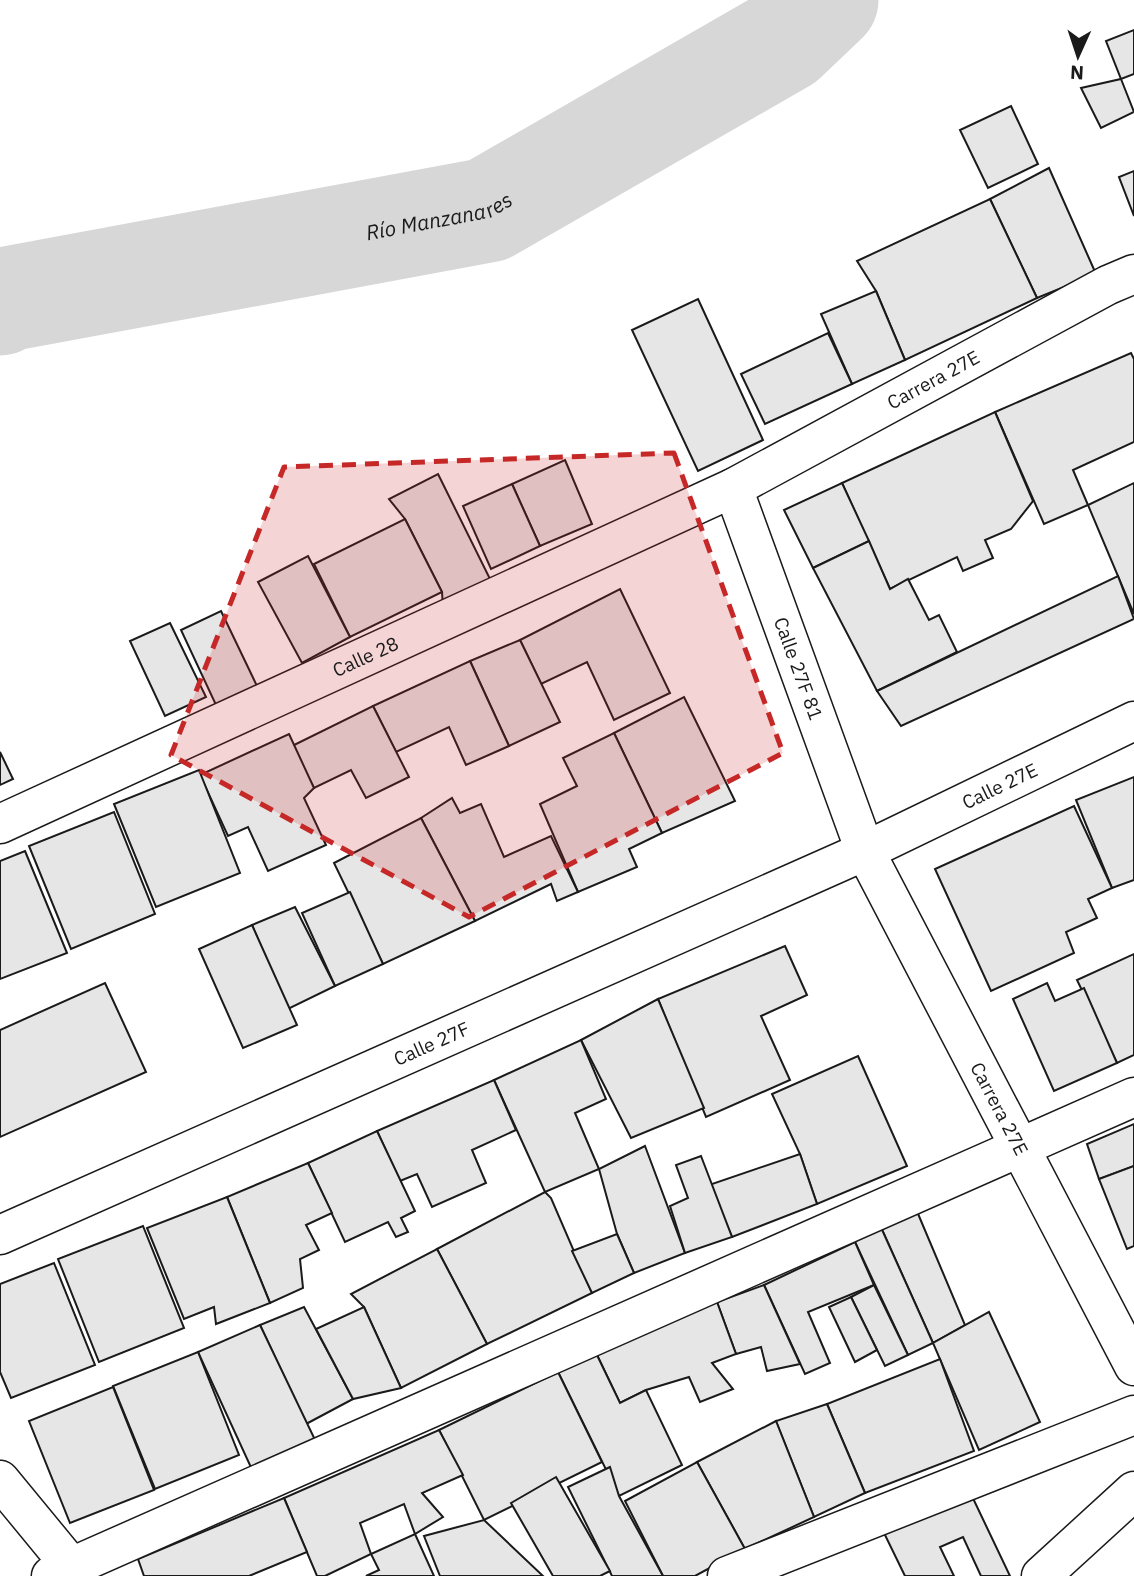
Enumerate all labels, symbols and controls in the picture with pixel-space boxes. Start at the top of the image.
north arrow [1043,21,1113,91]
text: N [1070,61,1085,85]
water label: Río Manzanares [363,185,517,246]
street label: Carrera 27E [883,345,984,414]
street label: Calle 27F 81 [769,614,828,723]
street label: Calle 28 [329,631,402,682]
street label: Calle 27E [958,757,1041,814]
street label: Calle 27F [390,1016,473,1071]
street label: Carrera 27E [965,1058,1034,1159]

